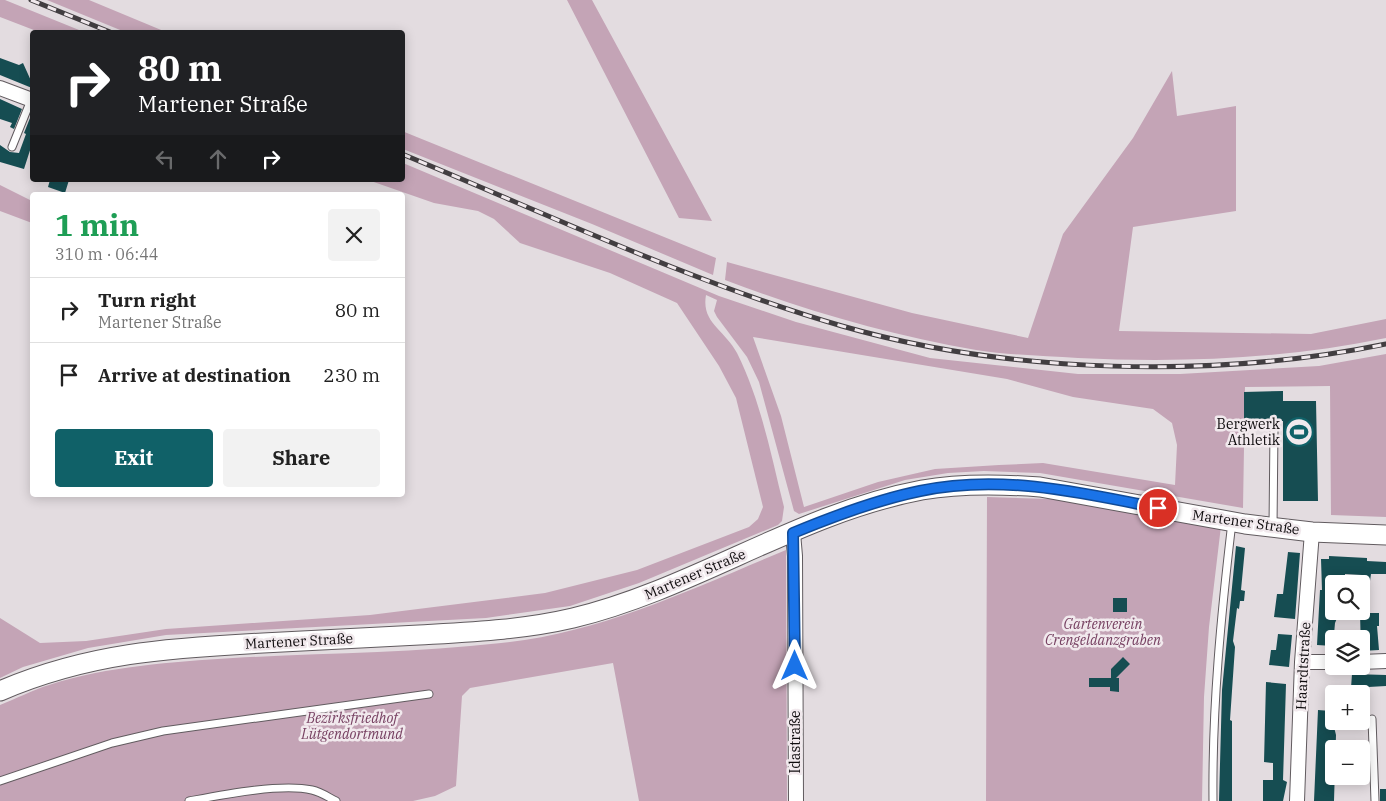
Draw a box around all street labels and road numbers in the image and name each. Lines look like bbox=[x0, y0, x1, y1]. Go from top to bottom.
street label: Martener Straße bbox=[1191, 506, 1301, 538]
street label: Martener Straße bbox=[642, 545, 748, 603]
street label: Haardtstraße bbox=[1292, 622, 1314, 710]
street label: Martener Straße bbox=[245, 629, 353, 653]
street label: Idastraße bbox=[786, 711, 804, 774]

